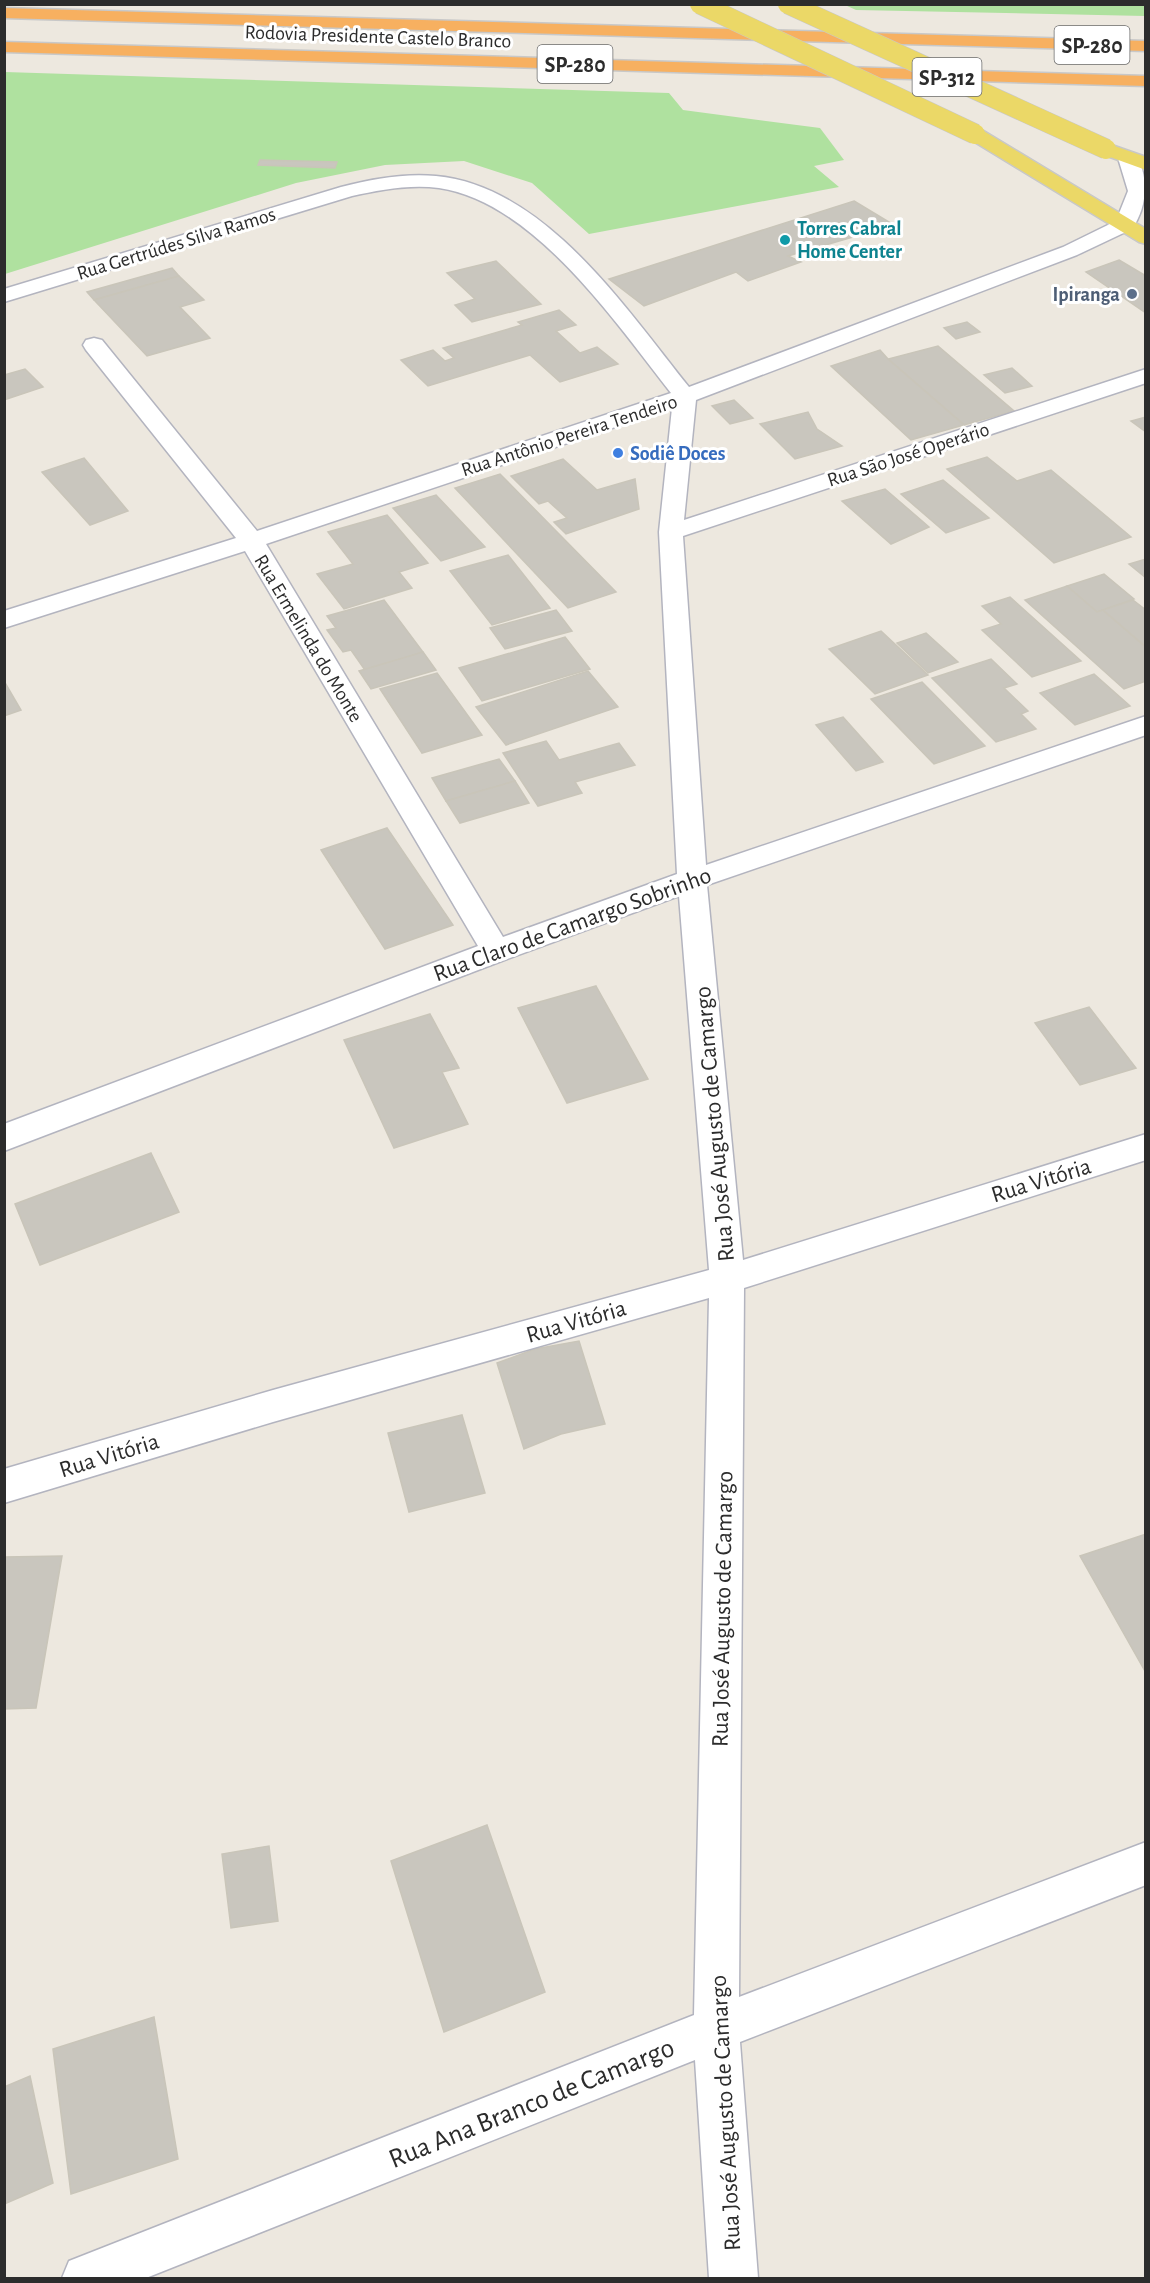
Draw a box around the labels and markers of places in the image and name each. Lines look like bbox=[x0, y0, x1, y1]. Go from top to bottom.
place label: Torres Cabral Home Center bbox=[797, 219, 902, 262]
marker: Torres Cabral Home Center bbox=[778, 233, 792, 247]
place label: Ipiranga bbox=[1052, 285, 1120, 305]
marker: Ipiranga bbox=[1125, 287, 1139, 301]
place label: Sodiê Doces bbox=[630, 444, 726, 464]
marker: Sodiê Doces bbox=[611, 446, 625, 460]

